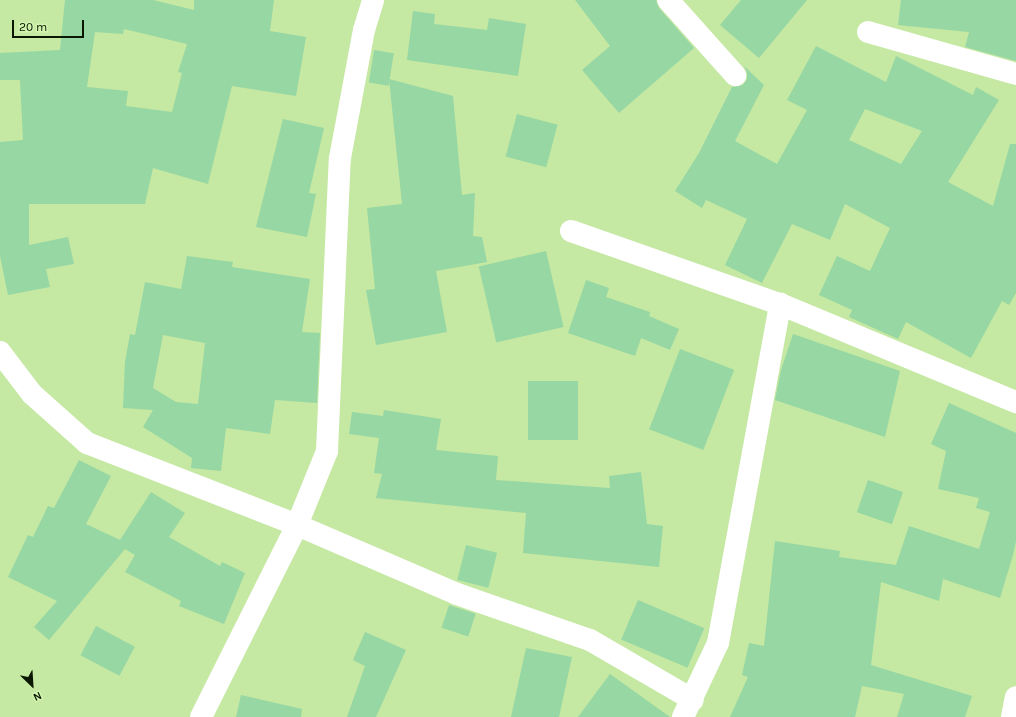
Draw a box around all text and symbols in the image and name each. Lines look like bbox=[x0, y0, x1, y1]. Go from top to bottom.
scale bar bbox=[14, 12, 86, 38]
text: 20 m bbox=[19, 20, 47, 34]
north arrow bbox=[12, 665, 52, 705]
text: N bbox=[31, 689, 44, 704]

